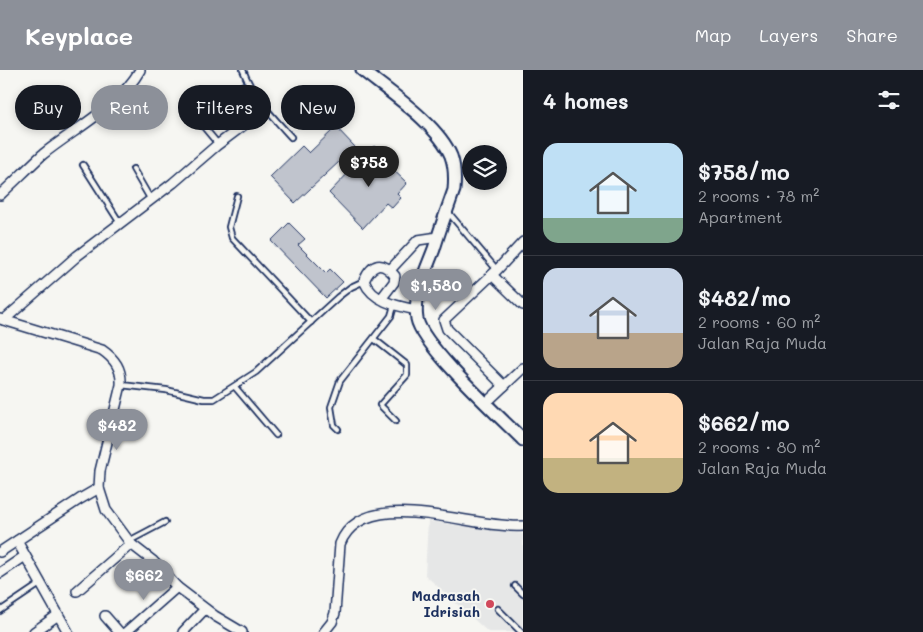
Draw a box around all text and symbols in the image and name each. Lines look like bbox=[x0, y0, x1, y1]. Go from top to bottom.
text: Keyplace bbox=[25, 20, 133, 51]
text: Map bbox=[695, 23, 731, 47]
text: Layers bbox=[759, 23, 818, 47]
text: Share bbox=[846, 23, 898, 47]
chip: Buy bbox=[15, 85, 81, 130]
chip: Rent bbox=[91, 85, 168, 130]
chip: Filters bbox=[178, 85, 271, 130]
chip: New bbox=[281, 85, 355, 130]
icon: filters bbox=[875, 86, 903, 114]
text: 4 homes bbox=[543, 87, 629, 114]
map controls bbox=[462, 145, 507, 190]
button: layers bbox=[462, 145, 507, 190]
pin: $758 bbox=[339, 146, 399, 188]
text: $758 bbox=[350, 151, 388, 172]
text: $758/mo bbox=[698, 158, 790, 185]
icon: home bbox=[583, 163, 643, 223]
text: 2 rooms · 78 m² bbox=[698, 185, 819, 206]
text: Apartment bbox=[698, 206, 783, 227]
pin: $1,580 bbox=[395, 268, 477, 311]
text: $1,580 bbox=[410, 274, 462, 295]
text: $482/mo bbox=[698, 284, 791, 311]
icon: home bbox=[583, 288, 643, 348]
text: 2 rooms · 60 m² bbox=[698, 311, 820, 332]
text: Jalan Raja Muda bbox=[698, 332, 827, 353]
pin: $482 bbox=[87, 408, 147, 451]
text: $662/mo bbox=[698, 409, 790, 436]
icon: home bbox=[583, 413, 643, 473]
text: $482 bbox=[98, 414, 136, 435]
text: 2 rooms · 80 m² bbox=[698, 436, 820, 457]
text: Jalan Raja Muda bbox=[698, 457, 827, 478]
pin: $662 bbox=[114, 558, 174, 601]
text: $662 bbox=[125, 564, 163, 585]
place label: Madrasah Idrisiah bbox=[412, 586, 480, 621]
marker: Madrasah Idrisiah bbox=[484, 598, 496, 610]

